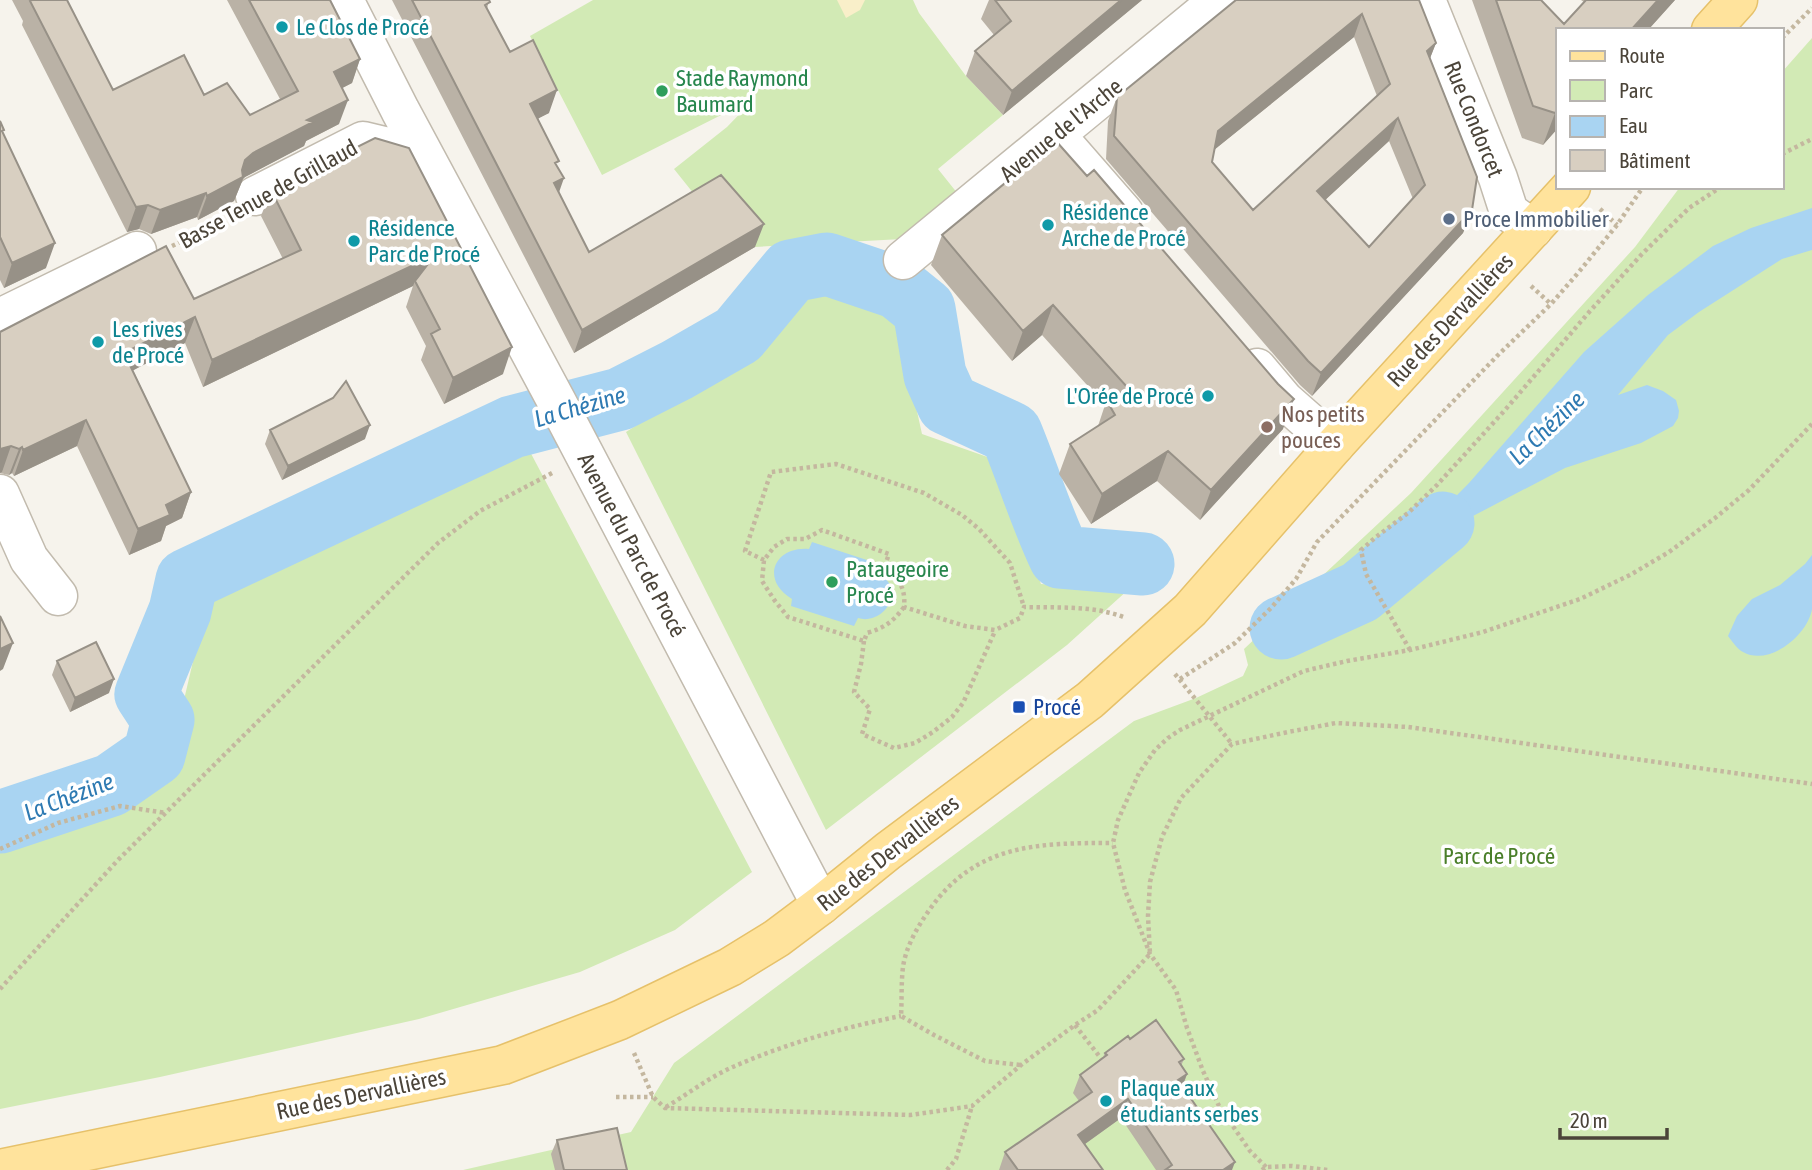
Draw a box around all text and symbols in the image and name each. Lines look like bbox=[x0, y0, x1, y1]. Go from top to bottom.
place label: Le Clos de Procé bbox=[296, 14, 429, 40]
marker: Le Clos de Procé bbox=[274, 19, 290, 35]
legend bbox=[1556, 28, 1784, 189]
text: Route bbox=[1619, 43, 1665, 67]
street label: Rue Condorcet bbox=[1439, 57, 1509, 181]
place label: Stade Raymond Baumard bbox=[676, 65, 809, 117]
street label: Avenue de l'Arche bbox=[995, 73, 1127, 187]
text: Parc bbox=[1619, 78, 1653, 102]
marker: Stade Raymond Baumard bbox=[654, 83, 670, 99]
text: Eau bbox=[1619, 113, 1648, 137]
street label: Basse Tenue de Grillaud bbox=[174, 134, 362, 254]
text: Bâtiment bbox=[1619, 148, 1690, 172]
place label: Résidence Arche de Procé bbox=[1062, 199, 1186, 251]
place label: Proce Immobilier bbox=[1463, 206, 1610, 232]
marker: Proce Immobilier bbox=[1441, 211, 1457, 227]
place label: Résidence Parc de Procé bbox=[368, 215, 480, 267]
marker: Résidence Arche de Procé bbox=[1040, 217, 1056, 233]
marker: Résidence Parc de Procé bbox=[346, 233, 362, 249]
street label: Rue des Dervallières bbox=[1382, 248, 1518, 392]
place label: Les rives de Procé bbox=[112, 316, 184, 368]
marker: Les rives de Procé bbox=[90, 334, 106, 350]
water label: La Chézine bbox=[531, 381, 629, 432]
place label: L'Orée de Procé bbox=[1066, 383, 1194, 409]
water label: La Chézine bbox=[1504, 385, 1590, 470]
marker: L'Orée de Procé bbox=[1200, 388, 1216, 404]
place label: Nos petits pouces bbox=[1281, 401, 1365, 453]
marker: Nos petits pouces bbox=[1259, 419, 1275, 435]
street label: Avenue du Parc de Procé bbox=[573, 449, 691, 641]
place label: Pataugeoire Procé bbox=[846, 556, 949, 608]
marker: Pataugeoire Procé bbox=[824, 574, 840, 590]
place label: Procé bbox=[1033, 694, 1081, 720]
marker: Procé bbox=[1011, 699, 1027, 715]
water label: La Chézine bbox=[20, 767, 118, 826]
street label: Rue des Dervallières bbox=[812, 790, 964, 916]
park label: Parc de Procé bbox=[1443, 843, 1555, 869]
street label: Rue des Dervallières bbox=[274, 1063, 448, 1125]
place label: Plaque aux étudiants serbes bbox=[1120, 1075, 1259, 1127]
marker: Plaque aux étudiants serbes bbox=[1098, 1093, 1114, 1109]
scale bar bbox=[1560, 1096, 1667, 1140]
text: 20 m bbox=[1570, 1108, 1608, 1132]

